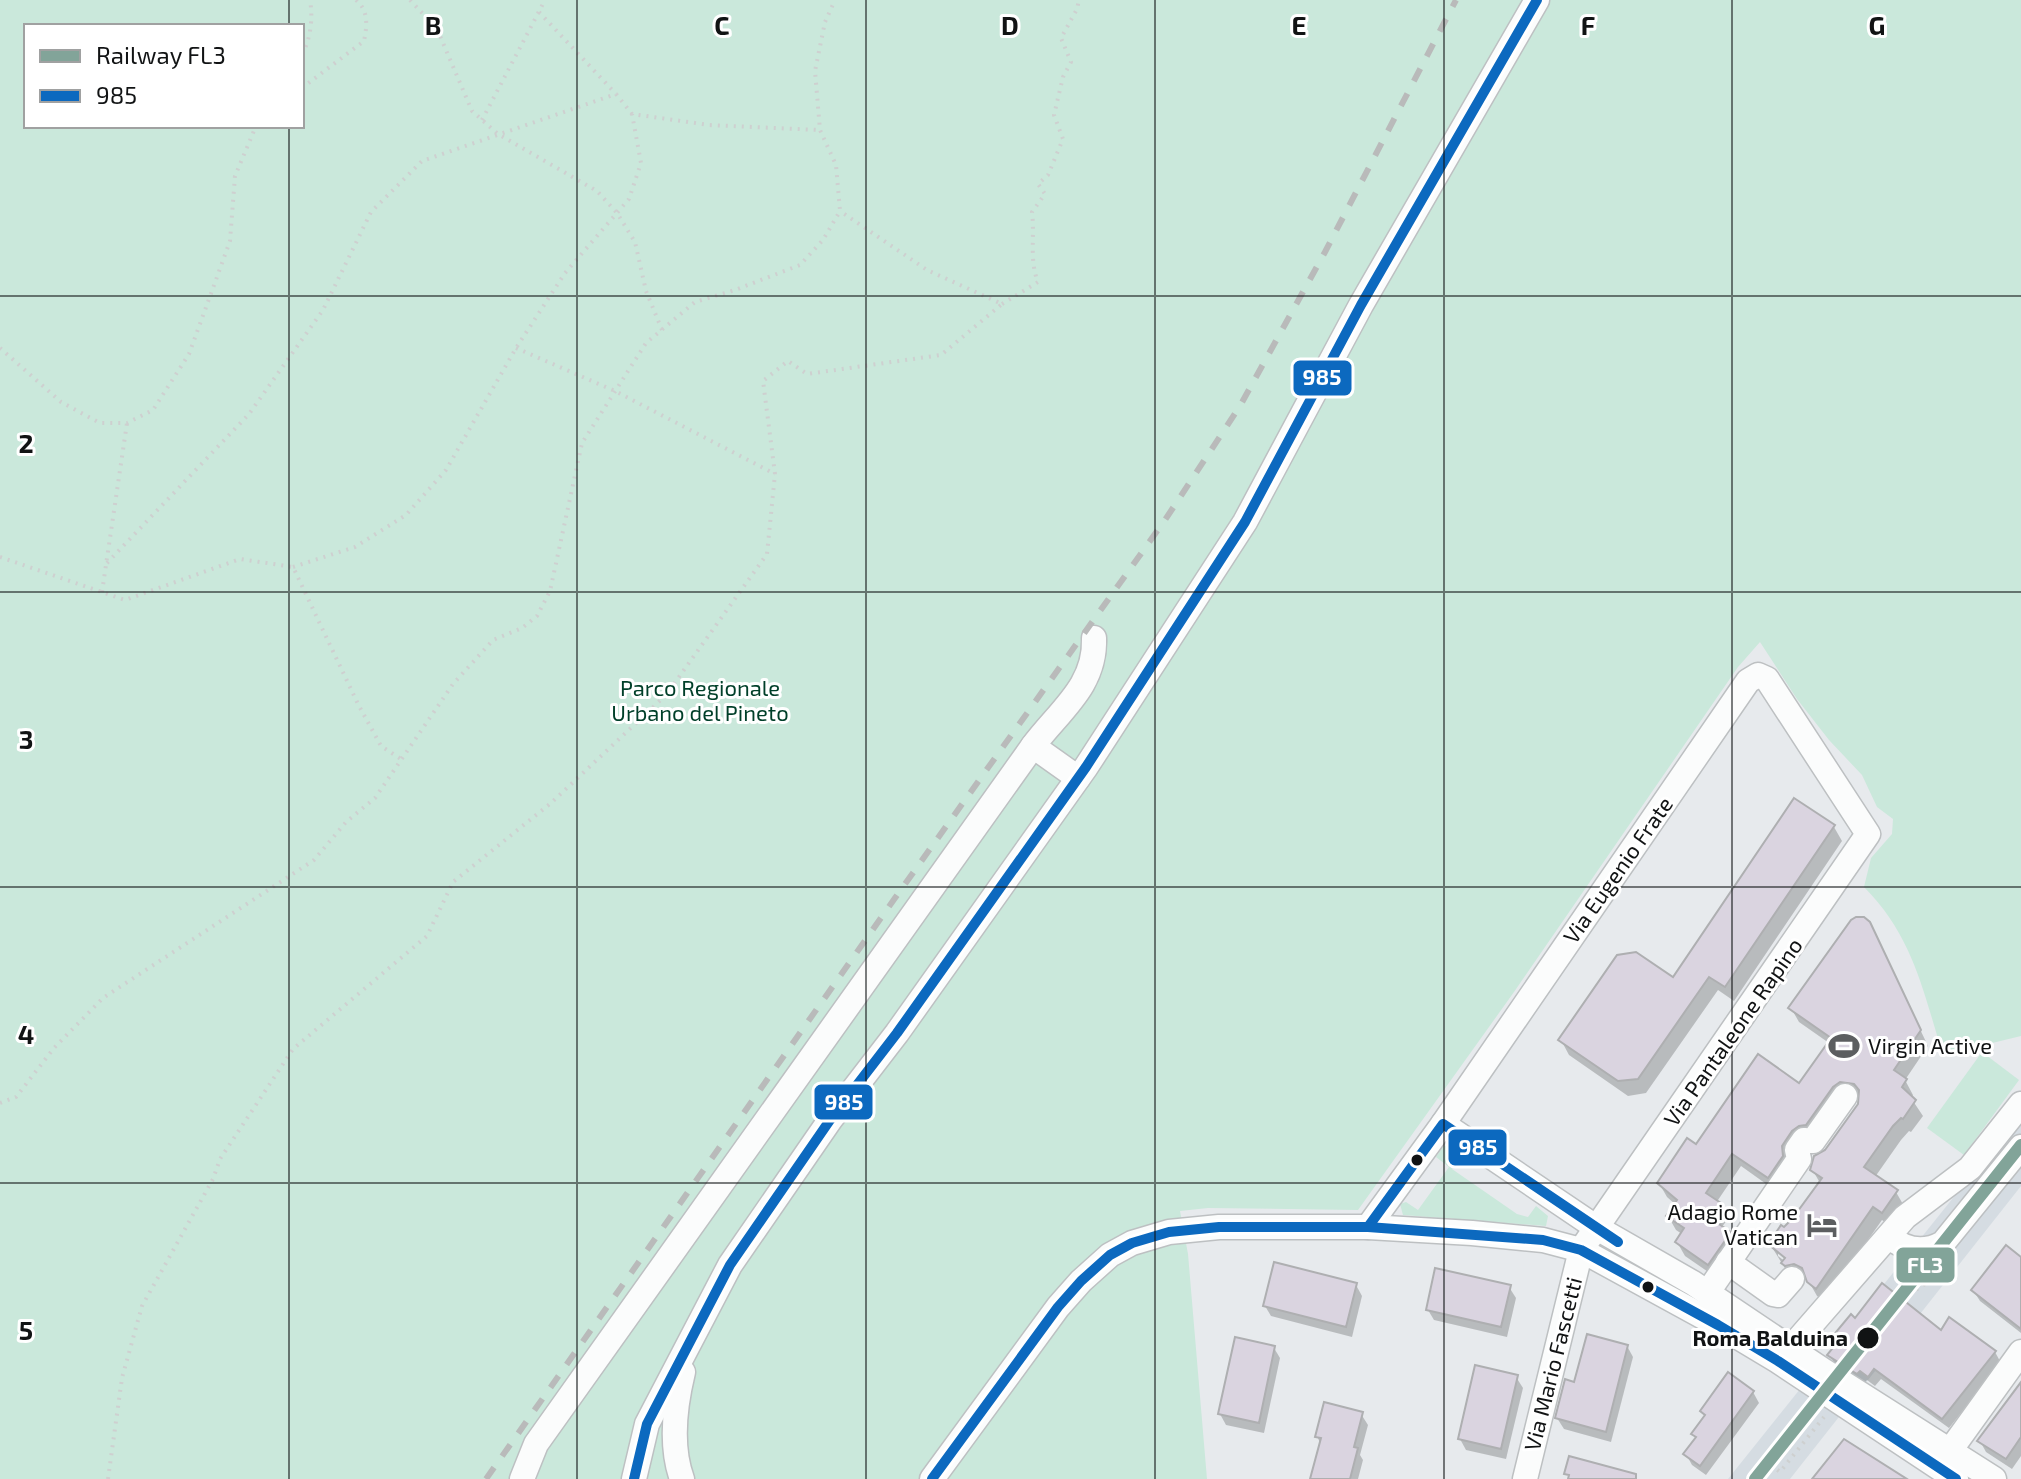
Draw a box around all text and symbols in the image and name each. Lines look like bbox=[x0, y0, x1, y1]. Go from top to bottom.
text: B bbox=[425, 9, 441, 40]
text: C bbox=[714, 9, 730, 40]
text: D bbox=[1001, 9, 1019, 40]
text: E bbox=[1291, 9, 1307, 40]
text: F bbox=[1581, 9, 1595, 40]
text: G bbox=[1869, 9, 1885, 40]
legend bbox=[24, 24, 304, 128]
text: Railway FL3 bbox=[96, 40, 226, 69]
text: 985 bbox=[96, 80, 137, 109]
line badge: 985 bbox=[1292, 359, 1353, 397]
text: 985 bbox=[1303, 363, 1341, 389]
text: 2 bbox=[18, 427, 34, 458]
park label: Parco Regionale Urbano del Pineto bbox=[611, 674, 789, 725]
text: 3 bbox=[19, 723, 33, 754]
street label: Via Eugenio Frate bbox=[1557, 791, 1677, 948]
street label: Via Pantaleone Rapino bbox=[1657, 932, 1807, 1130]
text: 4 bbox=[18, 1018, 34, 1049]
sports icon: Virgin Active bbox=[1827, 1029, 1861, 1063]
place label: Virgin Active bbox=[1868, 1032, 1992, 1058]
line badge: 985 bbox=[813, 1083, 874, 1121]
text: 985 bbox=[825, 1088, 863, 1114]
line badge: 985 bbox=[1447, 1128, 1508, 1167]
text: 985 bbox=[1459, 1133, 1497, 1159]
unlabelled marker bbox=[1409, 1152, 1425, 1168]
place label: Adagio Rome Vatican bbox=[1667, 1198, 1798, 1249]
hotel icon: Adagio Rome Vatican bbox=[1805, 1208, 1839, 1242]
line badge: FL3 bbox=[1895, 1246, 1956, 1284]
text: FL3 bbox=[1907, 1251, 1943, 1277]
street label: Via Mario Fascetti bbox=[1518, 1274, 1586, 1453]
unlabelled marker bbox=[1640, 1279, 1656, 1295]
text: 5 bbox=[19, 1314, 33, 1345]
place label: Roma Balduina bbox=[1692, 1324, 1848, 1350]
marker: Roma Balduina bbox=[1855, 1325, 1881, 1351]

